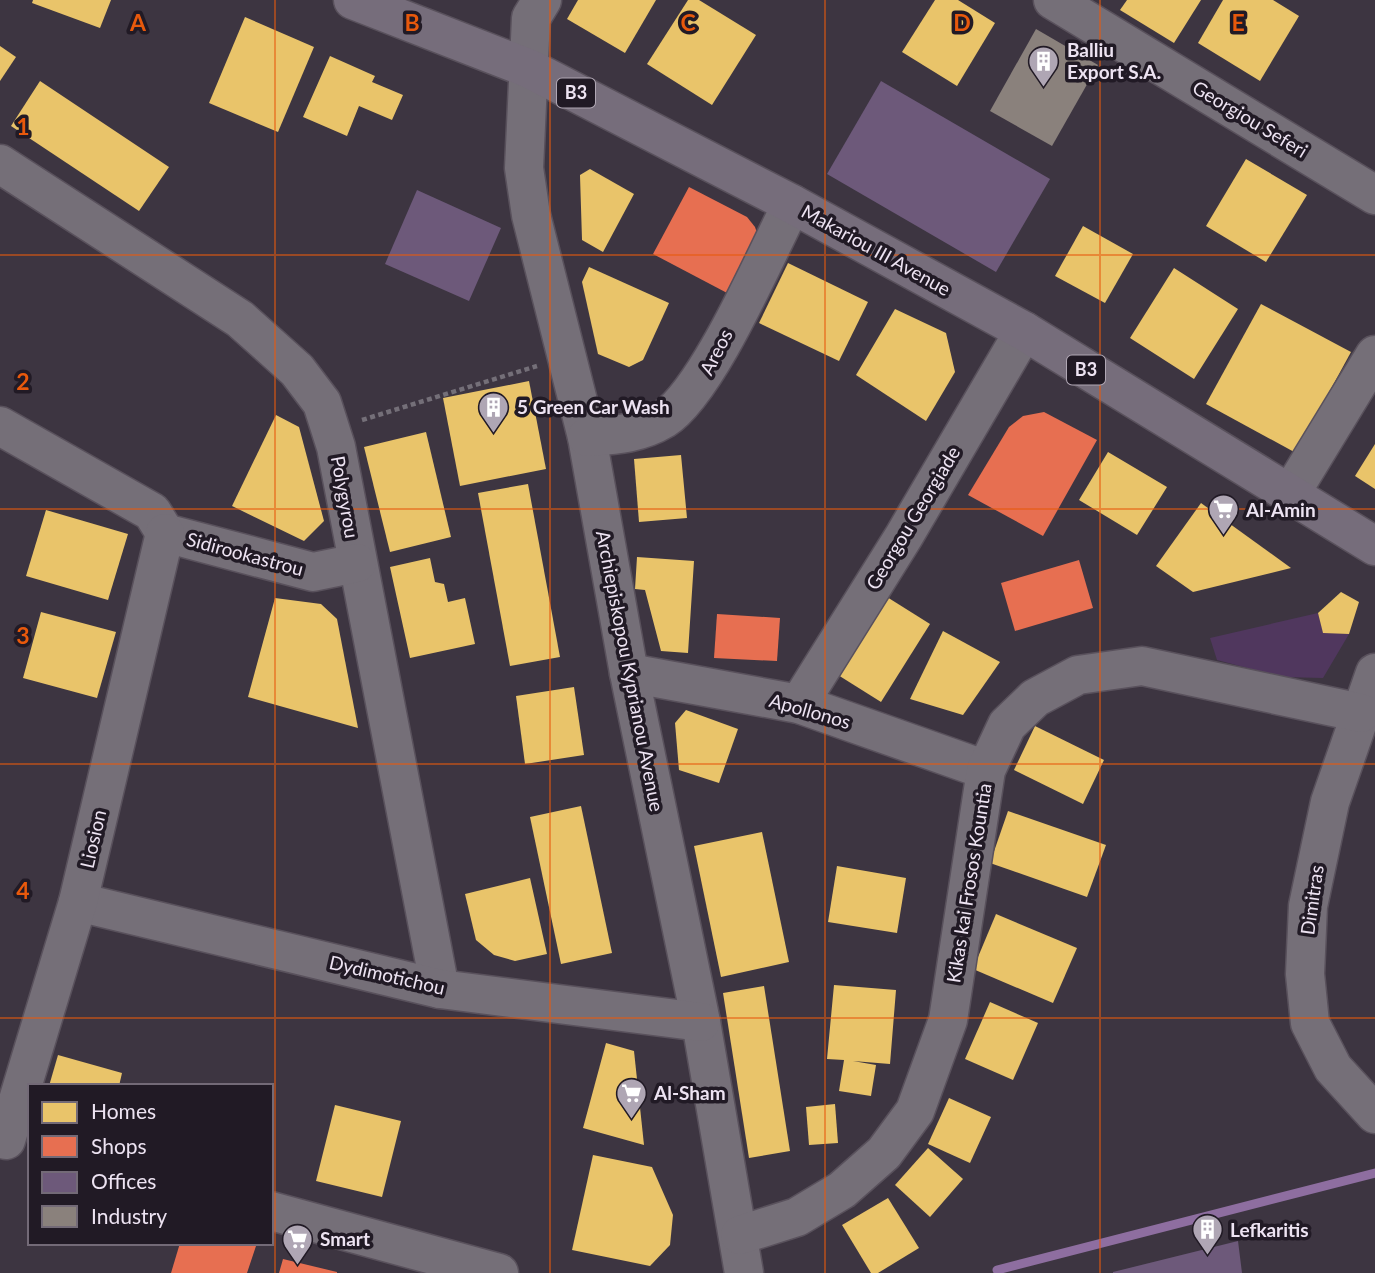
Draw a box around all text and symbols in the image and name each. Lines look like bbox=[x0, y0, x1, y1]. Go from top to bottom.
text: A bbox=[129, 8, 147, 36]
text: B bbox=[404, 8, 420, 36]
text: C bbox=[680, 8, 696, 36]
text: D bbox=[953, 8, 971, 36]
text: E bbox=[1231, 8, 1245, 36]
place label: Balliu Export S.A. bbox=[1067, 38, 1161, 83]
building icon: Balliu Export S.A. bbox=[1027, 44, 1061, 88]
street label: Georgiou Seferi bbox=[1189, 75, 1312, 162]
road number: B3 bbox=[557, 78, 595, 108]
text: 1 bbox=[16, 112, 30, 140]
street label: Makariou III Avenue bbox=[798, 199, 955, 300]
street label: Areos bbox=[694, 325, 737, 379]
road number: B3 bbox=[1067, 356, 1105, 384]
text: 2 bbox=[16, 367, 30, 395]
building icon: 5 Green Car Wash bbox=[477, 390, 511, 434]
place label: 5 Green Car Wash bbox=[517, 395, 670, 418]
street label: Georgou Georgiade bbox=[861, 442, 964, 594]
street label: Polygyrou bbox=[327, 454, 364, 540]
supermarket icon: Al-Amin bbox=[1206, 493, 1240, 537]
place label: Al-Amin bbox=[1245, 498, 1316, 521]
street label: Sidirookastrou bbox=[184, 527, 306, 580]
street label: Archiepiskopou Kyprianou Avenue bbox=[592, 528, 669, 813]
text: 3 bbox=[16, 621, 30, 649]
street label: Apollonos bbox=[767, 688, 853, 733]
street label: Kikas kai Frosos Kountia bbox=[941, 781, 996, 984]
street label: Liosion bbox=[75, 807, 110, 870]
street label: Dimitras bbox=[1295, 864, 1328, 936]
text: 4 bbox=[16, 876, 30, 904]
street label: Dydimotichou bbox=[327, 950, 447, 999]
supermarket icon: Al-Sham bbox=[614, 1076, 648, 1120]
place label: Al-Sham bbox=[653, 1081, 726, 1104]
legend bbox=[28, 1084, 273, 1245]
text: Homes bbox=[91, 1098, 156, 1123]
text: Shops bbox=[91, 1133, 147, 1158]
text: Offices bbox=[91, 1168, 156, 1193]
text: Industry bbox=[91, 1203, 167, 1228]
building icon: Lefkaritis bbox=[1190, 1213, 1224, 1257]
place label: Lefkaritis bbox=[1230, 1218, 1309, 1241]
supermarket icon: Smart bbox=[280, 1222, 314, 1266]
place label: Smart bbox=[320, 1227, 370, 1250]

